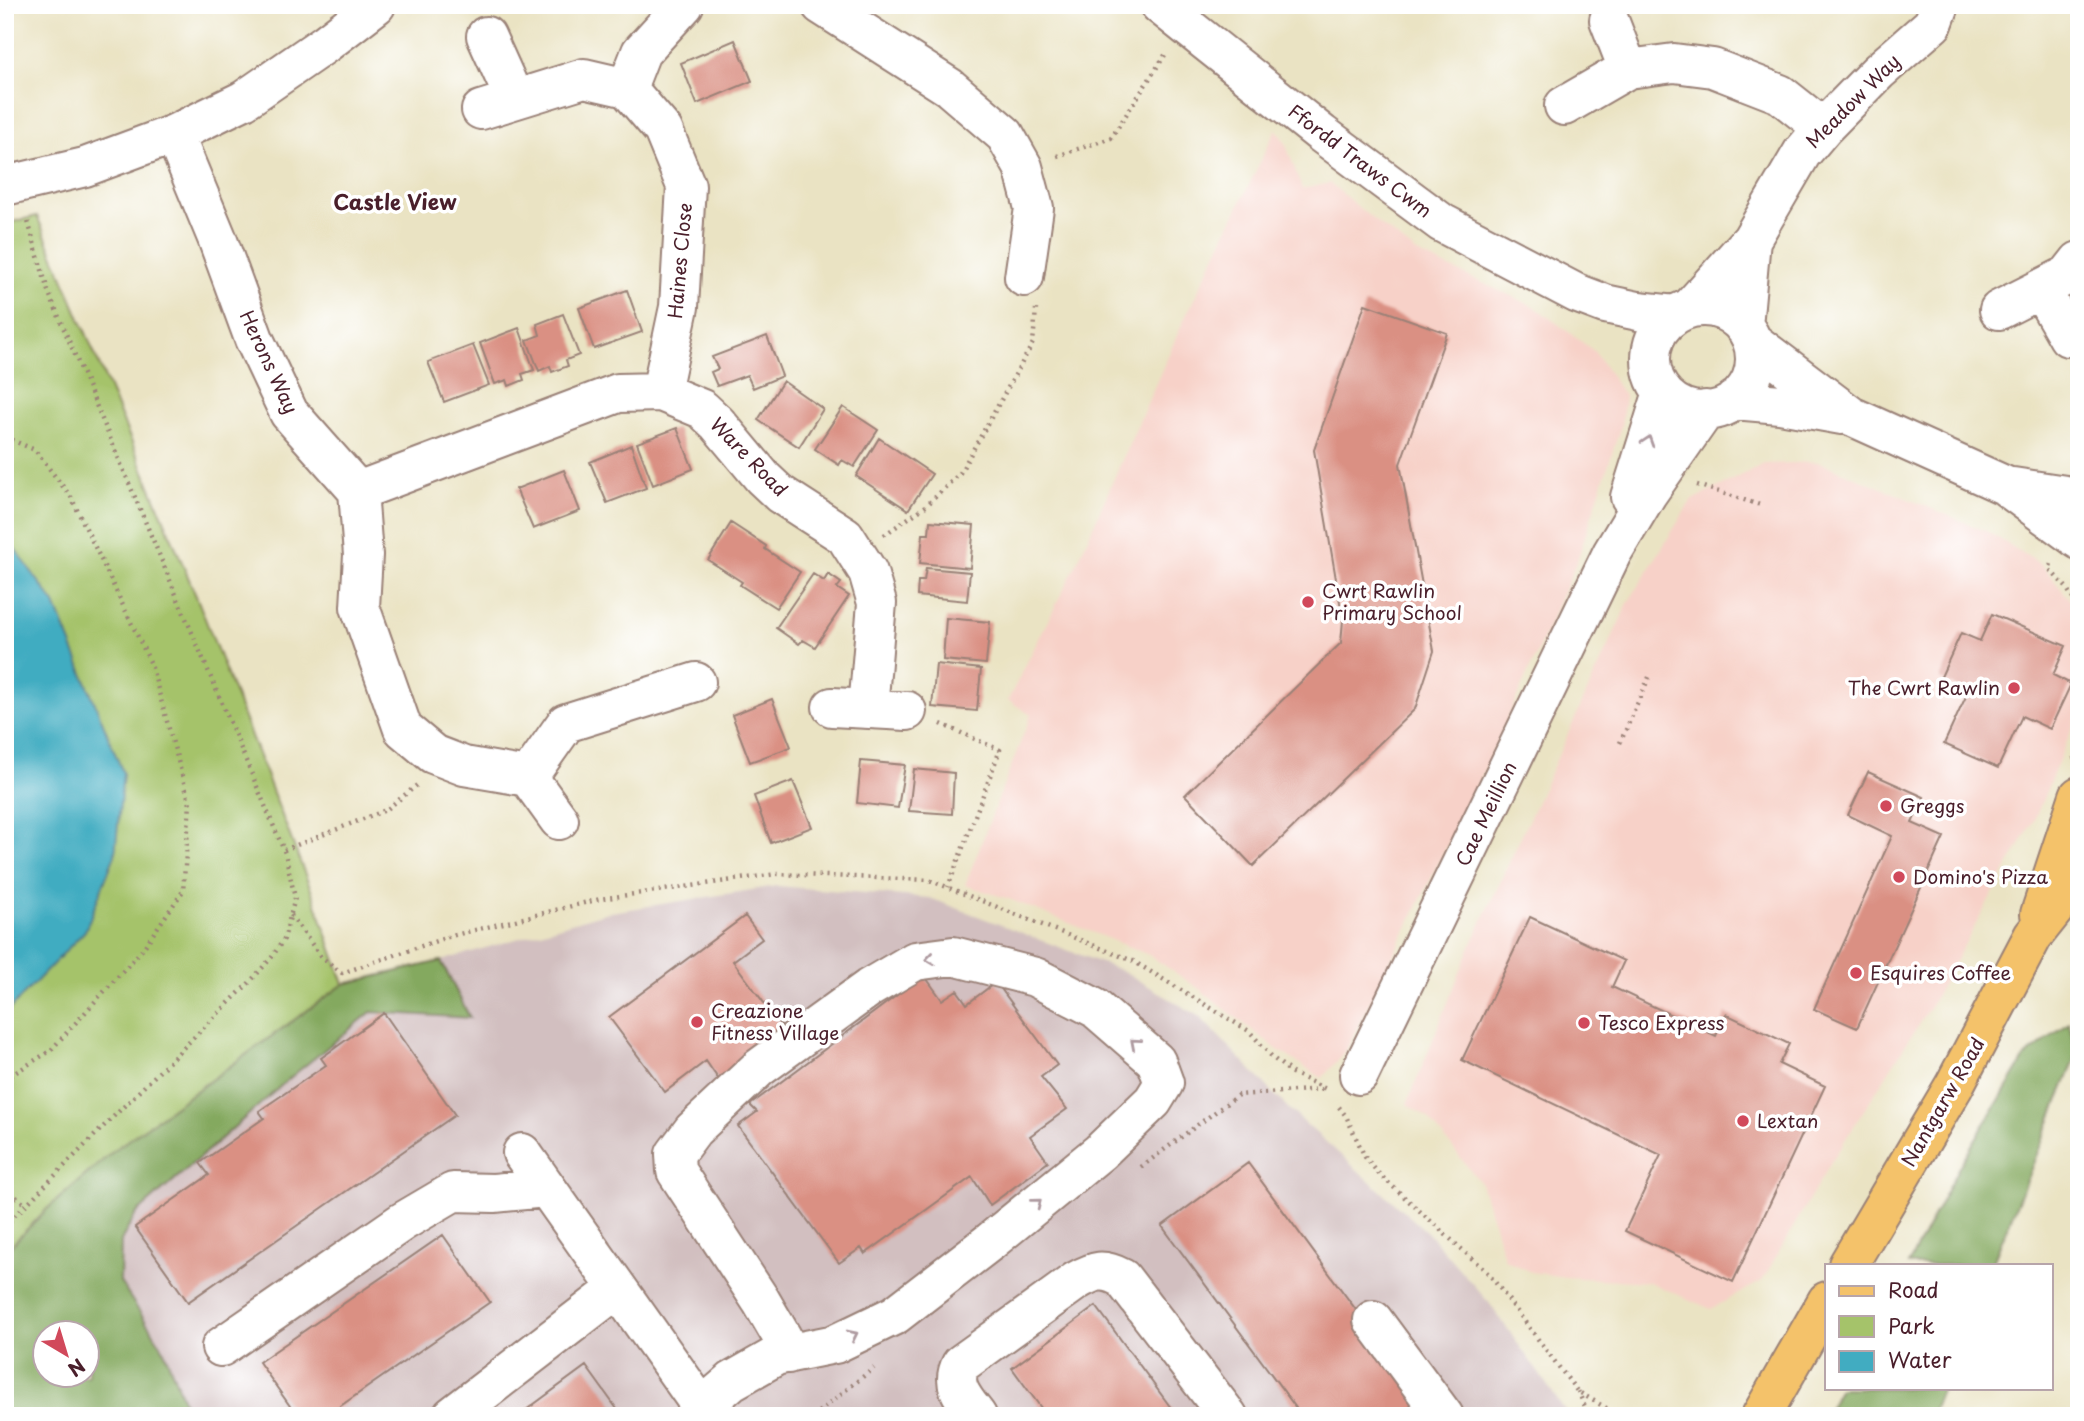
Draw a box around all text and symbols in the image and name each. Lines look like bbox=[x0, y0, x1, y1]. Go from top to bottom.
street label: Meadow Way bbox=[1799, 47, 1906, 154]
street label: Ffordd Traws Cwm bbox=[1283, 97, 1438, 224]
district label: Castle View bbox=[333, 185, 457, 217]
street label: Haines Close bbox=[660, 202, 698, 320]
street label: Herons Way bbox=[234, 305, 306, 418]
street label: Ware Road bbox=[705, 410, 795, 502]
one-way arrow bbox=[1640, 435, 1654, 448]
place label: Cwrt Rawlin Primary School bbox=[1322, 576, 1462, 626]
marker: Cwrt Rawlin Primary School bbox=[1300, 594, 1316, 610]
place label: The Cwrt Rawlin bbox=[1848, 673, 2000, 701]
marker: The Cwrt Rawlin bbox=[2006, 680, 2022, 696]
street label: Cae Meillion bbox=[1448, 756, 1523, 871]
place label: Greggs bbox=[1900, 791, 1964, 819]
marker: Greggs bbox=[1878, 798, 1894, 814]
place label: Domino's Pizza bbox=[1913, 862, 2048, 890]
marker: Domino's Pizza bbox=[1891, 869, 1907, 885]
one-way arrow bbox=[924, 952, 936, 967]
place label: Esquires Coffee bbox=[1870, 958, 2011, 986]
marker: Esquires Coffee bbox=[1848, 965, 1864, 981]
place label: Creazione Fitness Village bbox=[711, 996, 839, 1046]
place label: Tesco Express bbox=[1598, 1008, 1725, 1036]
marker: Creazione Fitness Village bbox=[689, 1014, 705, 1030]
marker: Tesco Express bbox=[1576, 1015, 1592, 1031]
street label: Nantgarw Road bbox=[1894, 1032, 1991, 1171]
one-way arrow bbox=[1130, 1039, 1143, 1051]
place label: Lextan bbox=[1757, 1106, 1818, 1134]
marker: Lextan bbox=[1735, 1113, 1751, 1129]
one-way arrow bbox=[1029, 1199, 1042, 1211]
legend bbox=[1825, 1264, 2052, 1390]
text: Road bbox=[1888, 1273, 1939, 1305]
text: Park bbox=[1888, 1309, 1935, 1341]
north arrow bbox=[32, 1320, 102, 1390]
one-way arrow bbox=[846, 1330, 858, 1344]
text: Water bbox=[1888, 1343, 1952, 1375]
text: N bbox=[63, 1353, 92, 1384]

